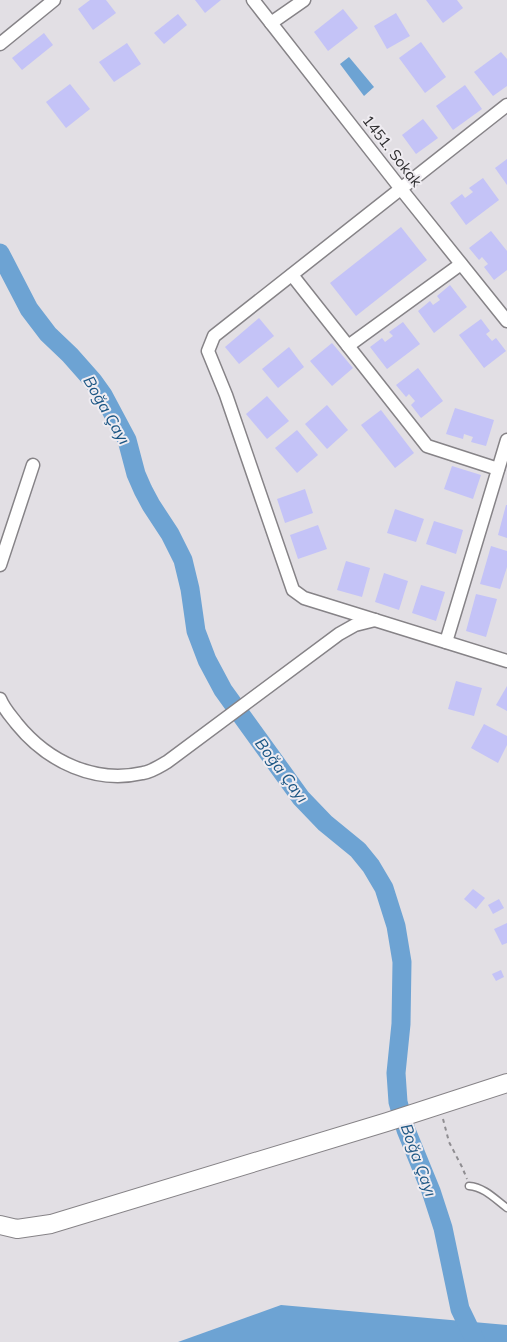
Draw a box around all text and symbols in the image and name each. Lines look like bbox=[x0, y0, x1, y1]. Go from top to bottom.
street label: 1451. Sokak bbox=[359, 111, 426, 190]
water label: Boğa Çayı bbox=[79, 372, 135, 448]
water label: Boğa Çayı bbox=[251, 734, 313, 806]
water label: Boğa Çayı bbox=[397, 1121, 441, 1199]

